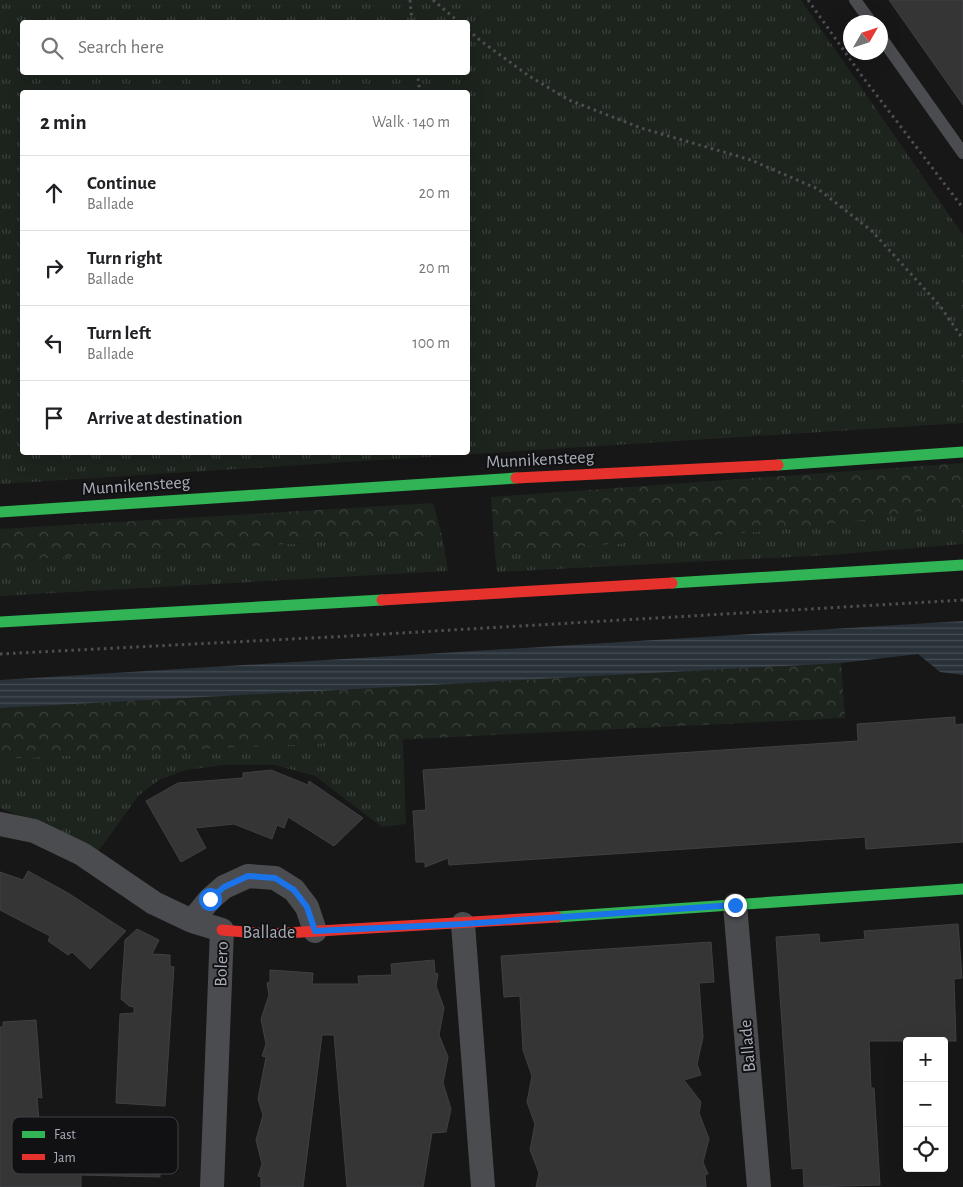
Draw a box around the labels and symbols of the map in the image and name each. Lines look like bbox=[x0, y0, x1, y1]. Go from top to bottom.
north arrow bbox=[843, 15, 888, 60]
street label: Munnikensteeg bbox=[485, 448, 595, 472]
street label: Munnikensteeg bbox=[81, 473, 191, 499]
route start bbox=[199, 888, 222, 911]
route end bbox=[724, 894, 747, 917]
street label: Ballade bbox=[243, 924, 295, 942]
street label: Bolero bbox=[212, 941, 232, 987]
street label: Ballade bbox=[737, 1019, 759, 1073]
legend bbox=[12, 1117, 178, 1174]
text: Fast bbox=[54, 1128, 76, 1142]
text: Jam bbox=[54, 1151, 76, 1165]

